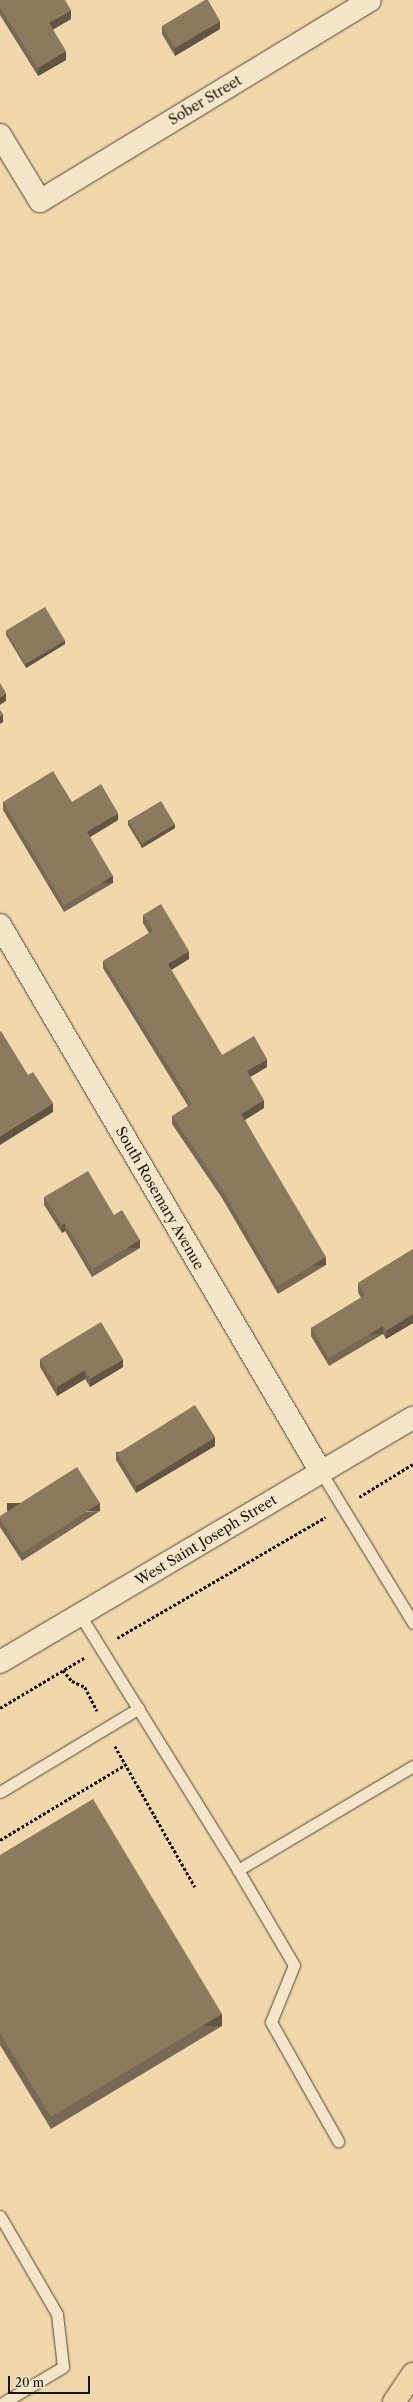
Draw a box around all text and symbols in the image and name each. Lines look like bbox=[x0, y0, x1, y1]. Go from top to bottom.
street label: Sober Street bbox=[165, 72, 245, 128]
street label: South Rosemary Avenue bbox=[112, 1123, 208, 1273]
street label: West Saint Joseph Street bbox=[132, 1491, 280, 1589]
scale bar bbox=[10, 2368, 92, 2394]
text: 20 m bbox=[15, 2375, 44, 2390]

